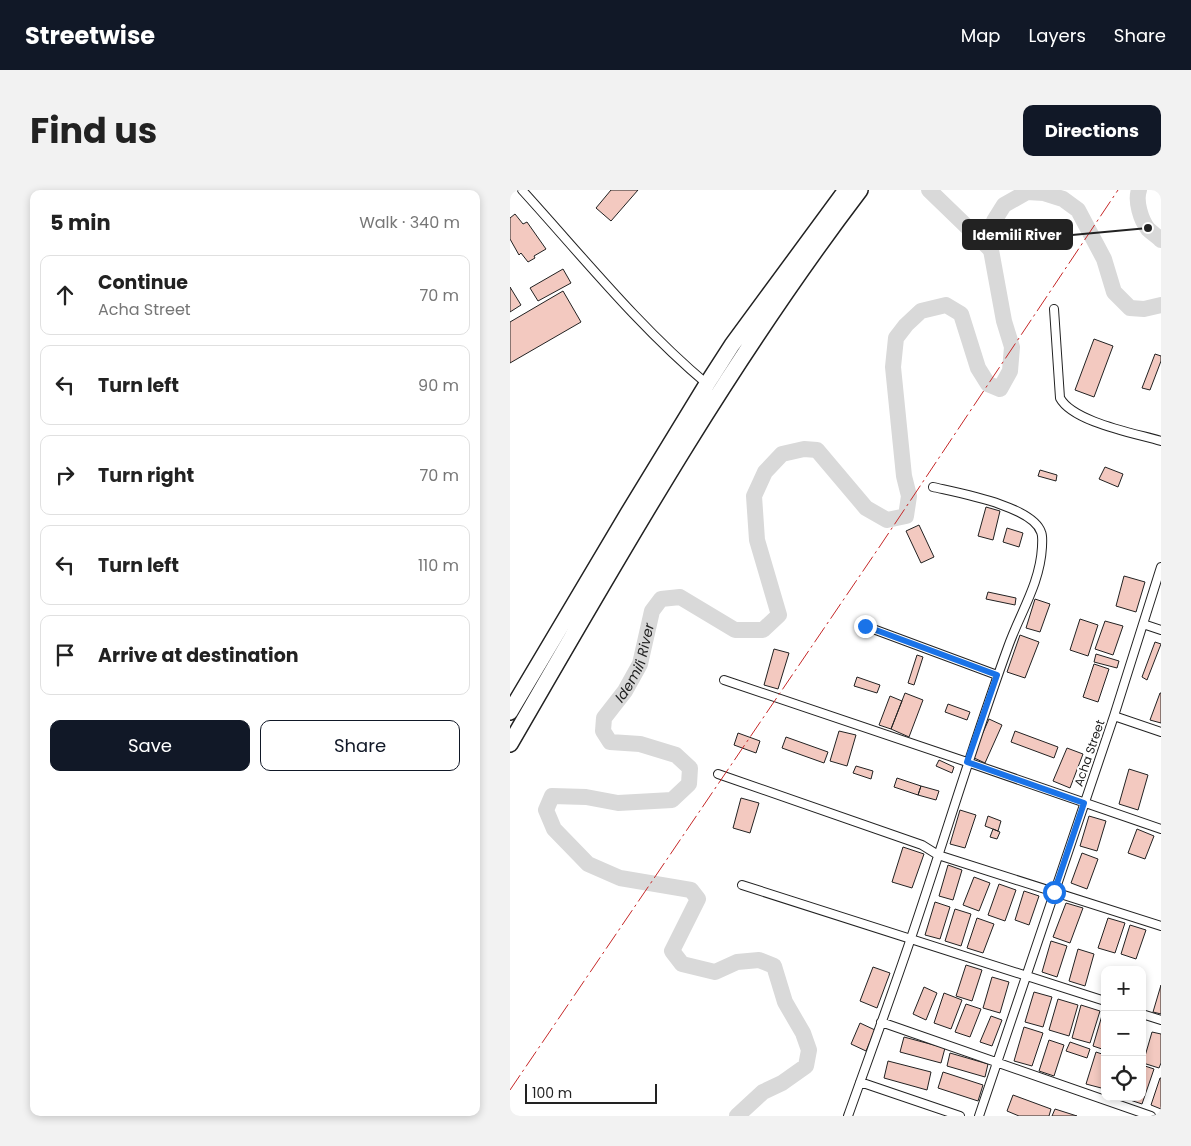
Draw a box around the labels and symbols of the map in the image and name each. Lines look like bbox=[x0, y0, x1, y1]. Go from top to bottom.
callout: Idemili River bbox=[963, 220, 1072, 249]
text: Idemili River bbox=[972, 225, 1062, 245]
route end bbox=[854, 615, 877, 638]
water label: Idemili River bbox=[610, 620, 659, 706]
street label: Acha Street bbox=[1070, 717, 1108, 789]
route start bbox=[1043, 881, 1066, 904]
scale bar bbox=[525, 1081, 658, 1104]

